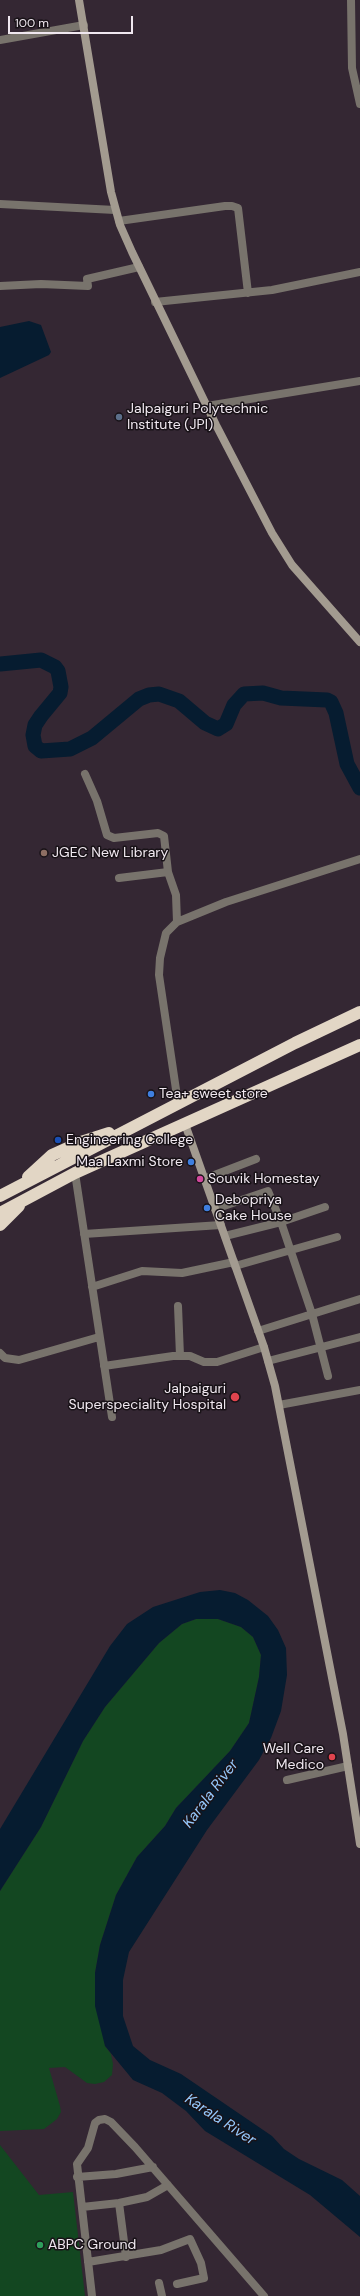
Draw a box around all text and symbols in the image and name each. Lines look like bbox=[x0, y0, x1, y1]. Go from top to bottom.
scale bar bbox=[10, 8, 135, 34]
text: 100 m bbox=[15, 15, 49, 31]
place label: Jalpaiguri Polytechnic Institute (JPI) bbox=[127, 401, 268, 434]
marker: Jalpaiguri Polytechnic Institute (JPI) bbox=[114, 412, 124, 422]
place label: JGEC New Library bbox=[52, 845, 168, 861]
marker: JGEC New Library bbox=[39, 848, 49, 858]
place label: Tea+ sweet store bbox=[159, 1086, 268, 1102]
marker: Tea+ sweet store bbox=[146, 1089, 156, 1099]
place label: Engineering College bbox=[66, 1132, 193, 1148]
marker: Engineering College bbox=[53, 1135, 63, 1145]
place label: Maa Laxmi Store bbox=[76, 1154, 183, 1170]
marker: Maa Laxmi Store bbox=[186, 1157, 196, 1167]
place label: Souvik Homestay bbox=[208, 1171, 320, 1187]
marker: Souvik Homestay bbox=[195, 1174, 205, 1184]
place label: Debopriya Cake House bbox=[215, 1192, 292, 1224]
marker: Debopriya Cake House bbox=[202, 1203, 212, 1213]
place label: Jalpaiguri Superspeciality Hospital bbox=[69, 1381, 226, 1414]
marker: Jalpaiguri Superspeciality Hospital bbox=[229, 1391, 241, 1403]
place label: Well Care Medico bbox=[263, 1741, 324, 1774]
marker: Well Care Medico bbox=[327, 1752, 337, 1762]
water label: Karala River bbox=[179, 1756, 243, 1832]
water label: Karala River bbox=[181, 2090, 259, 2150]
place label: ABPC Ground bbox=[48, 2237, 136, 2253]
marker: ABPC Ground bbox=[35, 2240, 45, 2250]

